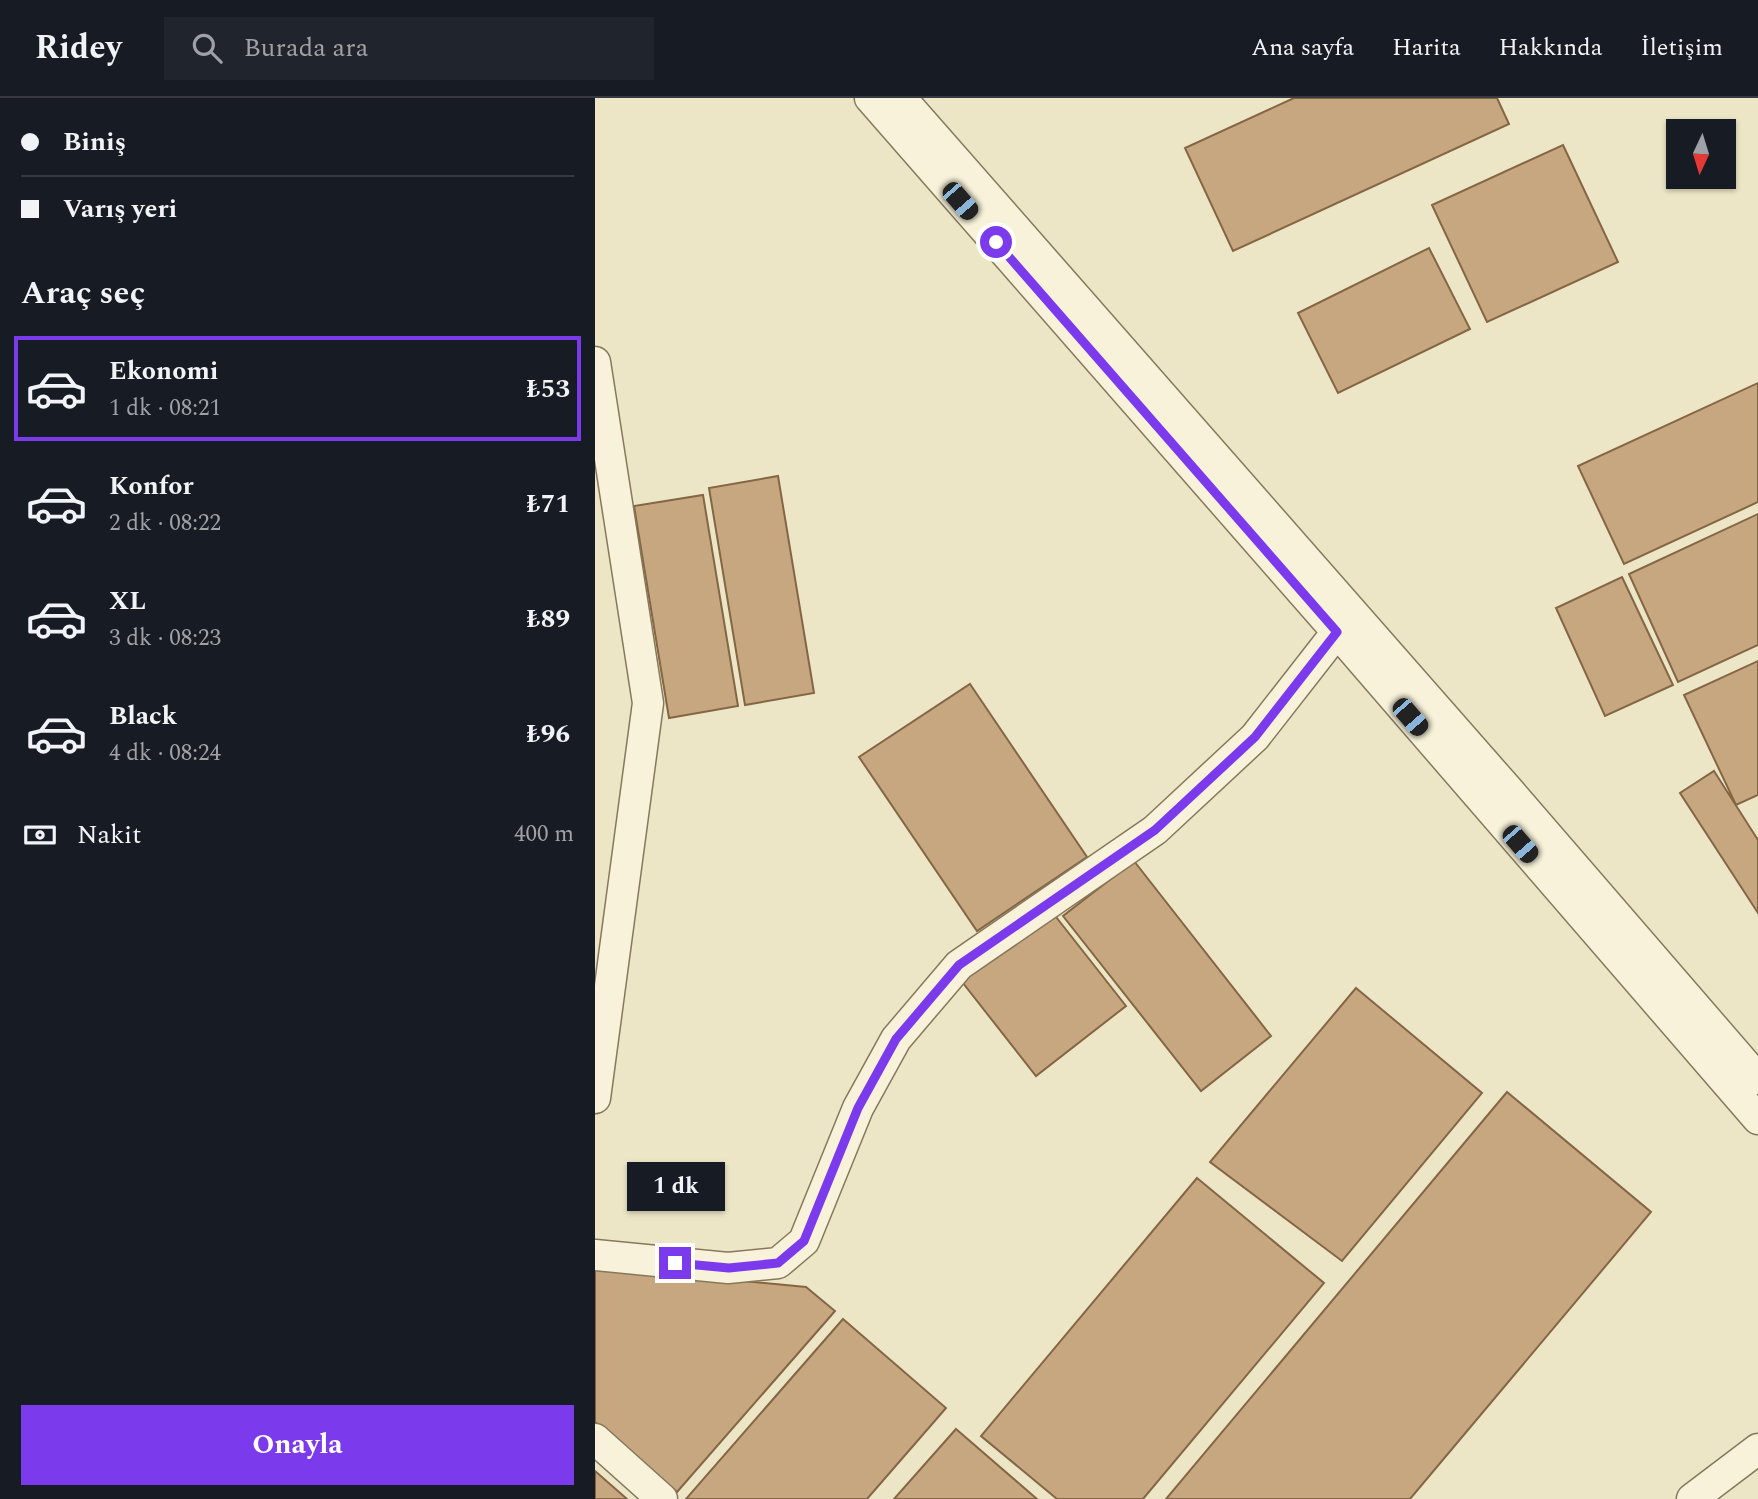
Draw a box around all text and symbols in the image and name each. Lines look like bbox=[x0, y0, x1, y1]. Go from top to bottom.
search box bbox=[164, 17, 654, 80]
text: Ridey bbox=[35, 23, 122, 73]
text: Burada ara bbox=[244, 28, 368, 68]
icon: search bbox=[188, 29, 226, 67]
text: Ana sayfa bbox=[1251, 30, 1354, 66]
text: Harita bbox=[1392, 30, 1461, 66]
text: Hakkında bbox=[1499, 30, 1602, 66]
text: İletişim bbox=[1640, 30, 1723, 66]
north arrow bbox=[1666, 119, 1736, 189]
map controls bbox=[1666, 119, 1736, 189]
text: Biniş bbox=[63, 122, 126, 162]
car bbox=[939, 178, 982, 224]
text: Varış yeri bbox=[63, 189, 177, 229]
route start bbox=[980, 226, 1012, 258]
text: Araç seç bbox=[21, 269, 145, 318]
text: Ekonomi bbox=[109, 351, 218, 391]
icon: car bbox=[25, 357, 88, 420]
text: ₺53 bbox=[526, 369, 570, 409]
text: 1 dk · 08:21 bbox=[109, 391, 221, 426]
text: Konfor bbox=[109, 466, 194, 506]
icon: car bbox=[25, 472, 88, 535]
text: ₺71 bbox=[526, 484, 570, 524]
text: 2 dk · 08:22 bbox=[109, 506, 221, 541]
text: XL bbox=[109, 581, 146, 621]
icon: car bbox=[25, 587, 88, 650]
text: ₺89 bbox=[526, 599, 570, 639]
text: 3 dk · 08:23 bbox=[109, 621, 221, 656]
car bbox=[1389, 694, 1432, 740]
text: Black bbox=[109, 696, 177, 736]
icon: car bbox=[25, 702, 88, 765]
text: ₺96 bbox=[526, 714, 570, 754]
text: 4 dk · 08:24 bbox=[109, 736, 221, 771]
text: Nakit bbox=[77, 815, 141, 855]
icon: cash bbox=[21, 816, 59, 854]
text: 400 m bbox=[514, 817, 574, 852]
car bbox=[1499, 821, 1542, 867]
callout: 1 dk bbox=[626, 1162, 724, 1210]
text: 1 dk bbox=[653, 1169, 699, 1204]
route end bbox=[659, 1247, 691, 1279]
button: Onayla bbox=[21, 1405, 574, 1485]

